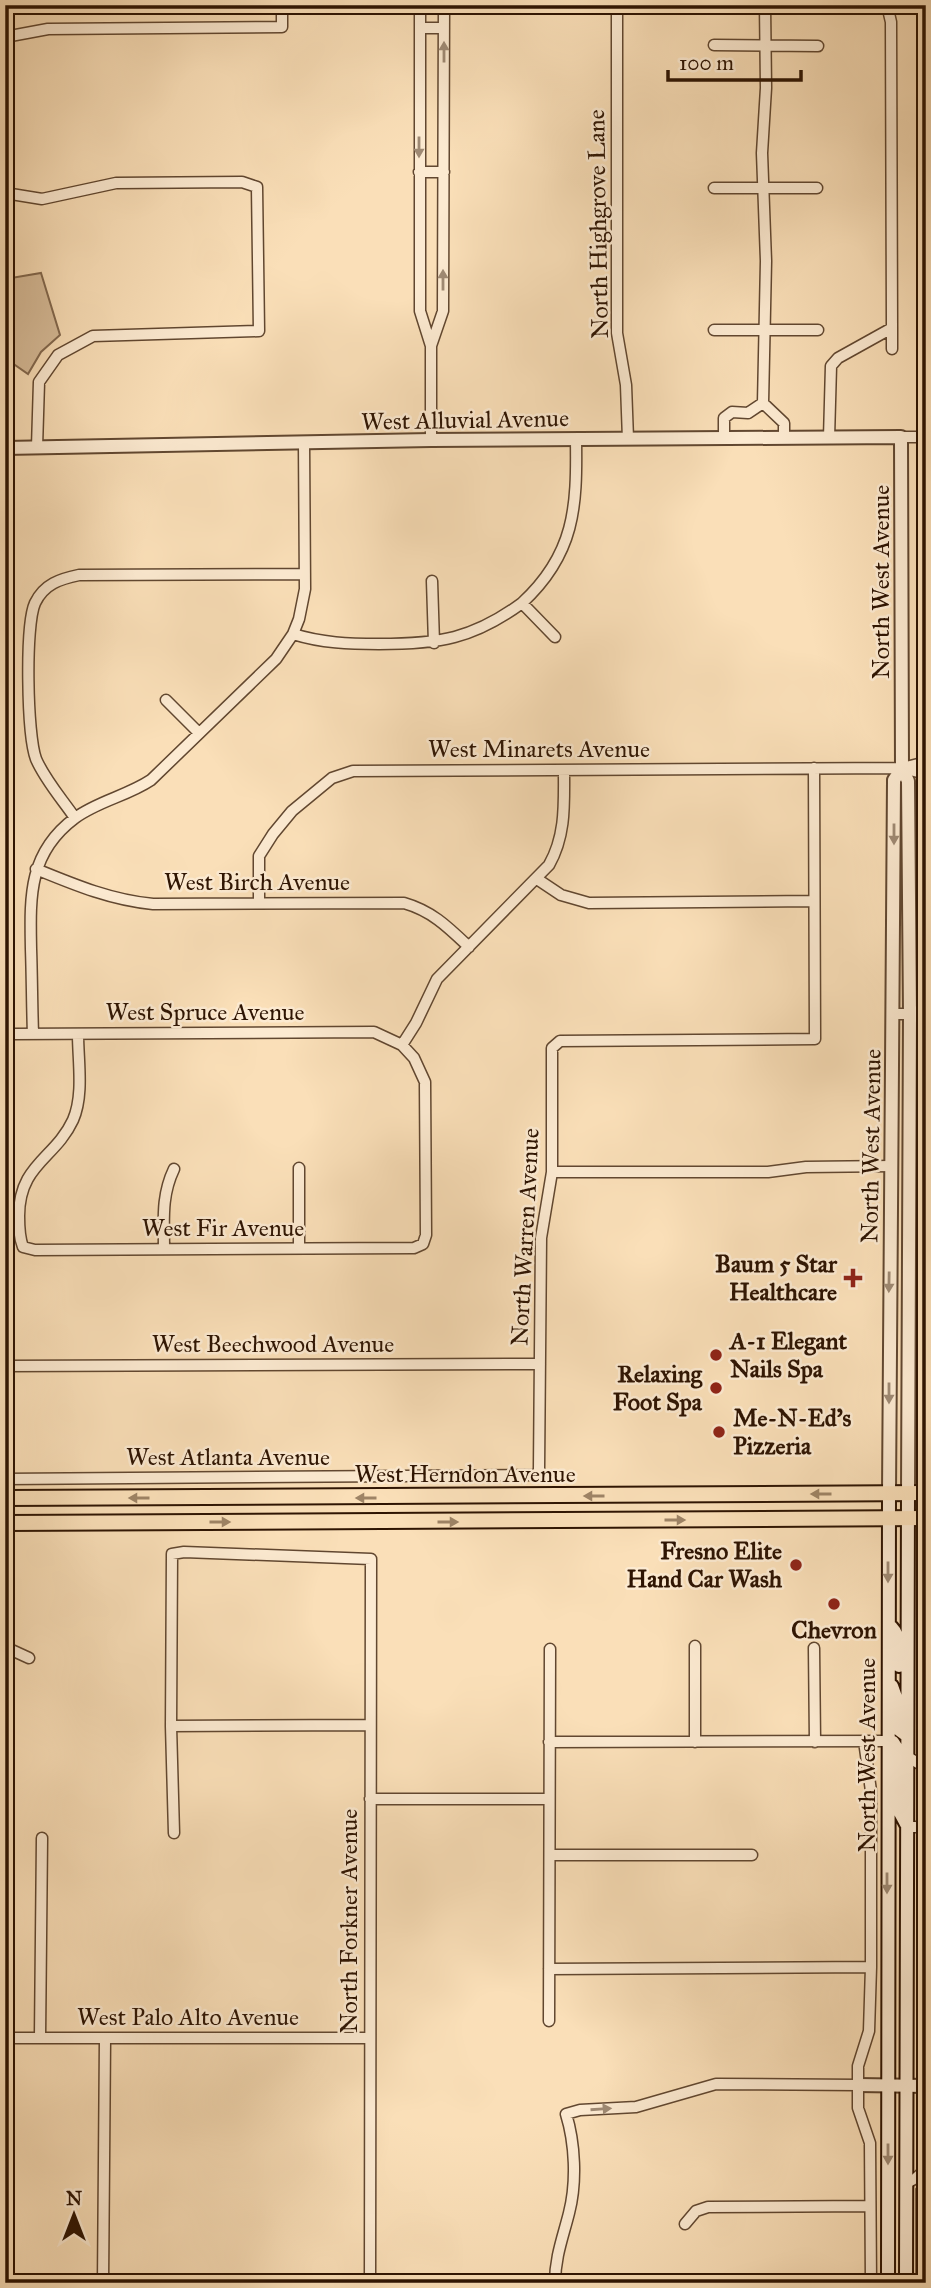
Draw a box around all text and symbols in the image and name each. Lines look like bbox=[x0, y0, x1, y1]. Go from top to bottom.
scale bar bbox=[668, 38, 802, 82]
one-way arrow bbox=[438, 41, 450, 63]
text: 100 m bbox=[679, 50, 734, 76]
street label: North Highgrove Lane bbox=[581, 109, 615, 339]
one-way arrow bbox=[413, 136, 425, 158]
one-way arrow bbox=[437, 269, 449, 291]
street label: West Alluvial Avenue bbox=[361, 403, 569, 437]
street label: North West Avenue bbox=[866, 485, 896, 679]
street label: West Minarets Avenue bbox=[428, 734, 650, 764]
one-way arrow bbox=[888, 823, 900, 845]
street label: West Birch Avenue bbox=[164, 867, 350, 897]
street label: West Spruce Avenue bbox=[105, 997, 305, 1027]
street label: North West Avenue bbox=[854, 1049, 888, 1243]
street label: North Warren Avenue bbox=[504, 1127, 546, 1347]
street label: West Fir Avenue bbox=[142, 1213, 304, 1243]
place label: Baum 5 Star Healthcare bbox=[715, 1249, 838, 1307]
marker: Baum 5 Star Healthcare bbox=[843, 1268, 863, 1288]
one-way arrow bbox=[884, 1271, 895, 1293]
place label: A-1 Elegant Nails Spa bbox=[728, 1326, 847, 1384]
street label: West Beechwood Avenue bbox=[152, 1329, 394, 1359]
marker: A-1 Elegant Nails Spa bbox=[708, 1347, 724, 1363]
place label: Relaxing Foot Spa bbox=[613, 1359, 703, 1417]
marker: Relaxing Foot Spa bbox=[708, 1380, 724, 1396]
one-way arrow bbox=[883, 1382, 895, 1404]
place label: Me-N-Ed's Pizzeria bbox=[733, 1403, 852, 1461]
marker: Me-N-Ed's Pizzeria bbox=[711, 1424, 727, 1440]
street label: West Atlanta Avenue bbox=[126, 1442, 330, 1472]
street label: West Herndon Avenue bbox=[354, 1459, 576, 1489]
one-way arrow bbox=[810, 1488, 832, 1500]
one-way arrow bbox=[582, 1490, 604, 1502]
one-way arrow bbox=[127, 1492, 149, 1504]
one-way arrow bbox=[355, 1492, 377, 1504]
one-way arrow bbox=[665, 1514, 687, 1526]
one-way arrow bbox=[210, 1516, 232, 1528]
one-way arrow bbox=[437, 1516, 459, 1528]
place label: Fresno Elite Hand Car Wash bbox=[626, 1536, 783, 1594]
marker: Fresno Elite Hand Car Wash bbox=[788, 1557, 804, 1573]
one-way arrow bbox=[882, 1561, 894, 1583]
marker: Chevron bbox=[826, 1596, 842, 1612]
place label: Chevron bbox=[791, 1615, 877, 1645]
street label: North West Avenue bbox=[852, 1658, 882, 1852]
street label: North Forkner Avenue bbox=[334, 1809, 364, 2033]
one-way arrow bbox=[881, 1872, 893, 1894]
street label: West Palo Alto Avenue bbox=[77, 2002, 299, 2032]
one-way arrow bbox=[590, 2103, 612, 2114]
one-way arrow bbox=[882, 2143, 894, 2165]
north arrow bbox=[38, 2180, 108, 2250]
text: N bbox=[66, 2187, 82, 2210]

